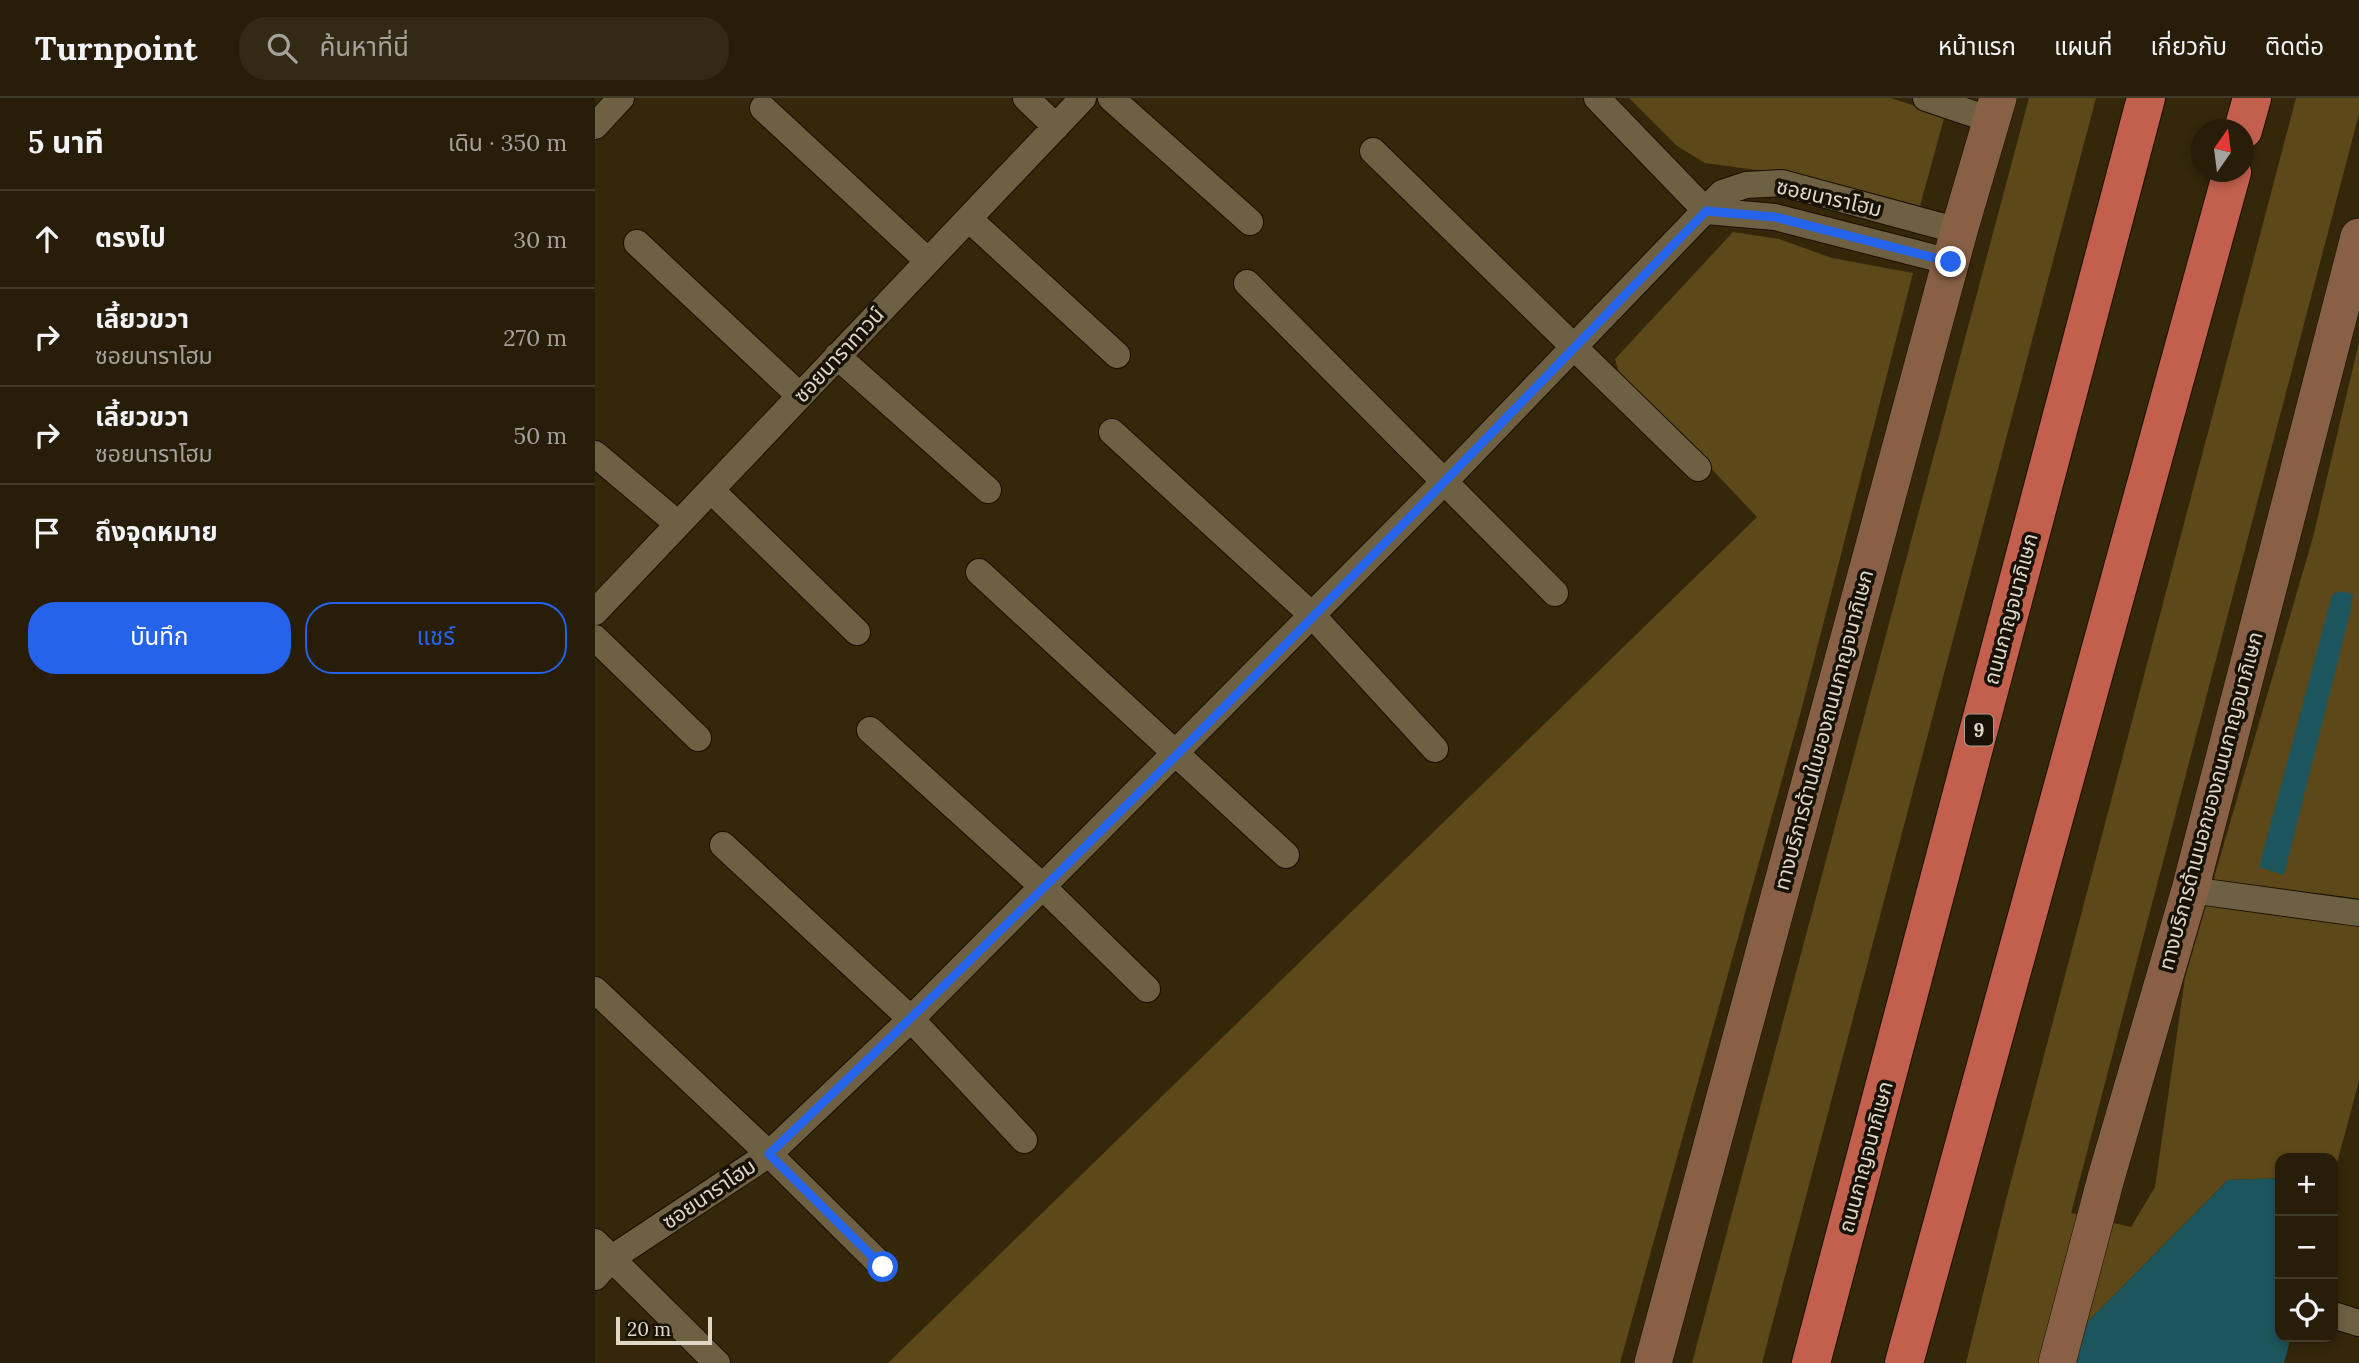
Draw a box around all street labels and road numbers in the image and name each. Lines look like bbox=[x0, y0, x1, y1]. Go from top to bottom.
street label: ซอยนาราโฮม bbox=[1774, 172, 1884, 223]
street label: ซอยนาราทาวน์ bbox=[788, 301, 890, 408]
street label: ถนนกาญจนาภิเษก bbox=[1977, 530, 2044, 688]
street label: ทางบริการด้านในของถนนกาญจนาภิเษก bbox=[1768, 567, 1879, 893]
street label: ทางบริการด้านนอกของถนนกาญจนาภิเษก bbox=[2152, 629, 2269, 973]
road number: 9 bbox=[1965, 715, 1993, 746]
street label: ถนนกาญจนาภิเษก bbox=[1832, 1078, 1899, 1236]
street label: ซอยนาราโฮม bbox=[657, 1152, 761, 1235]

